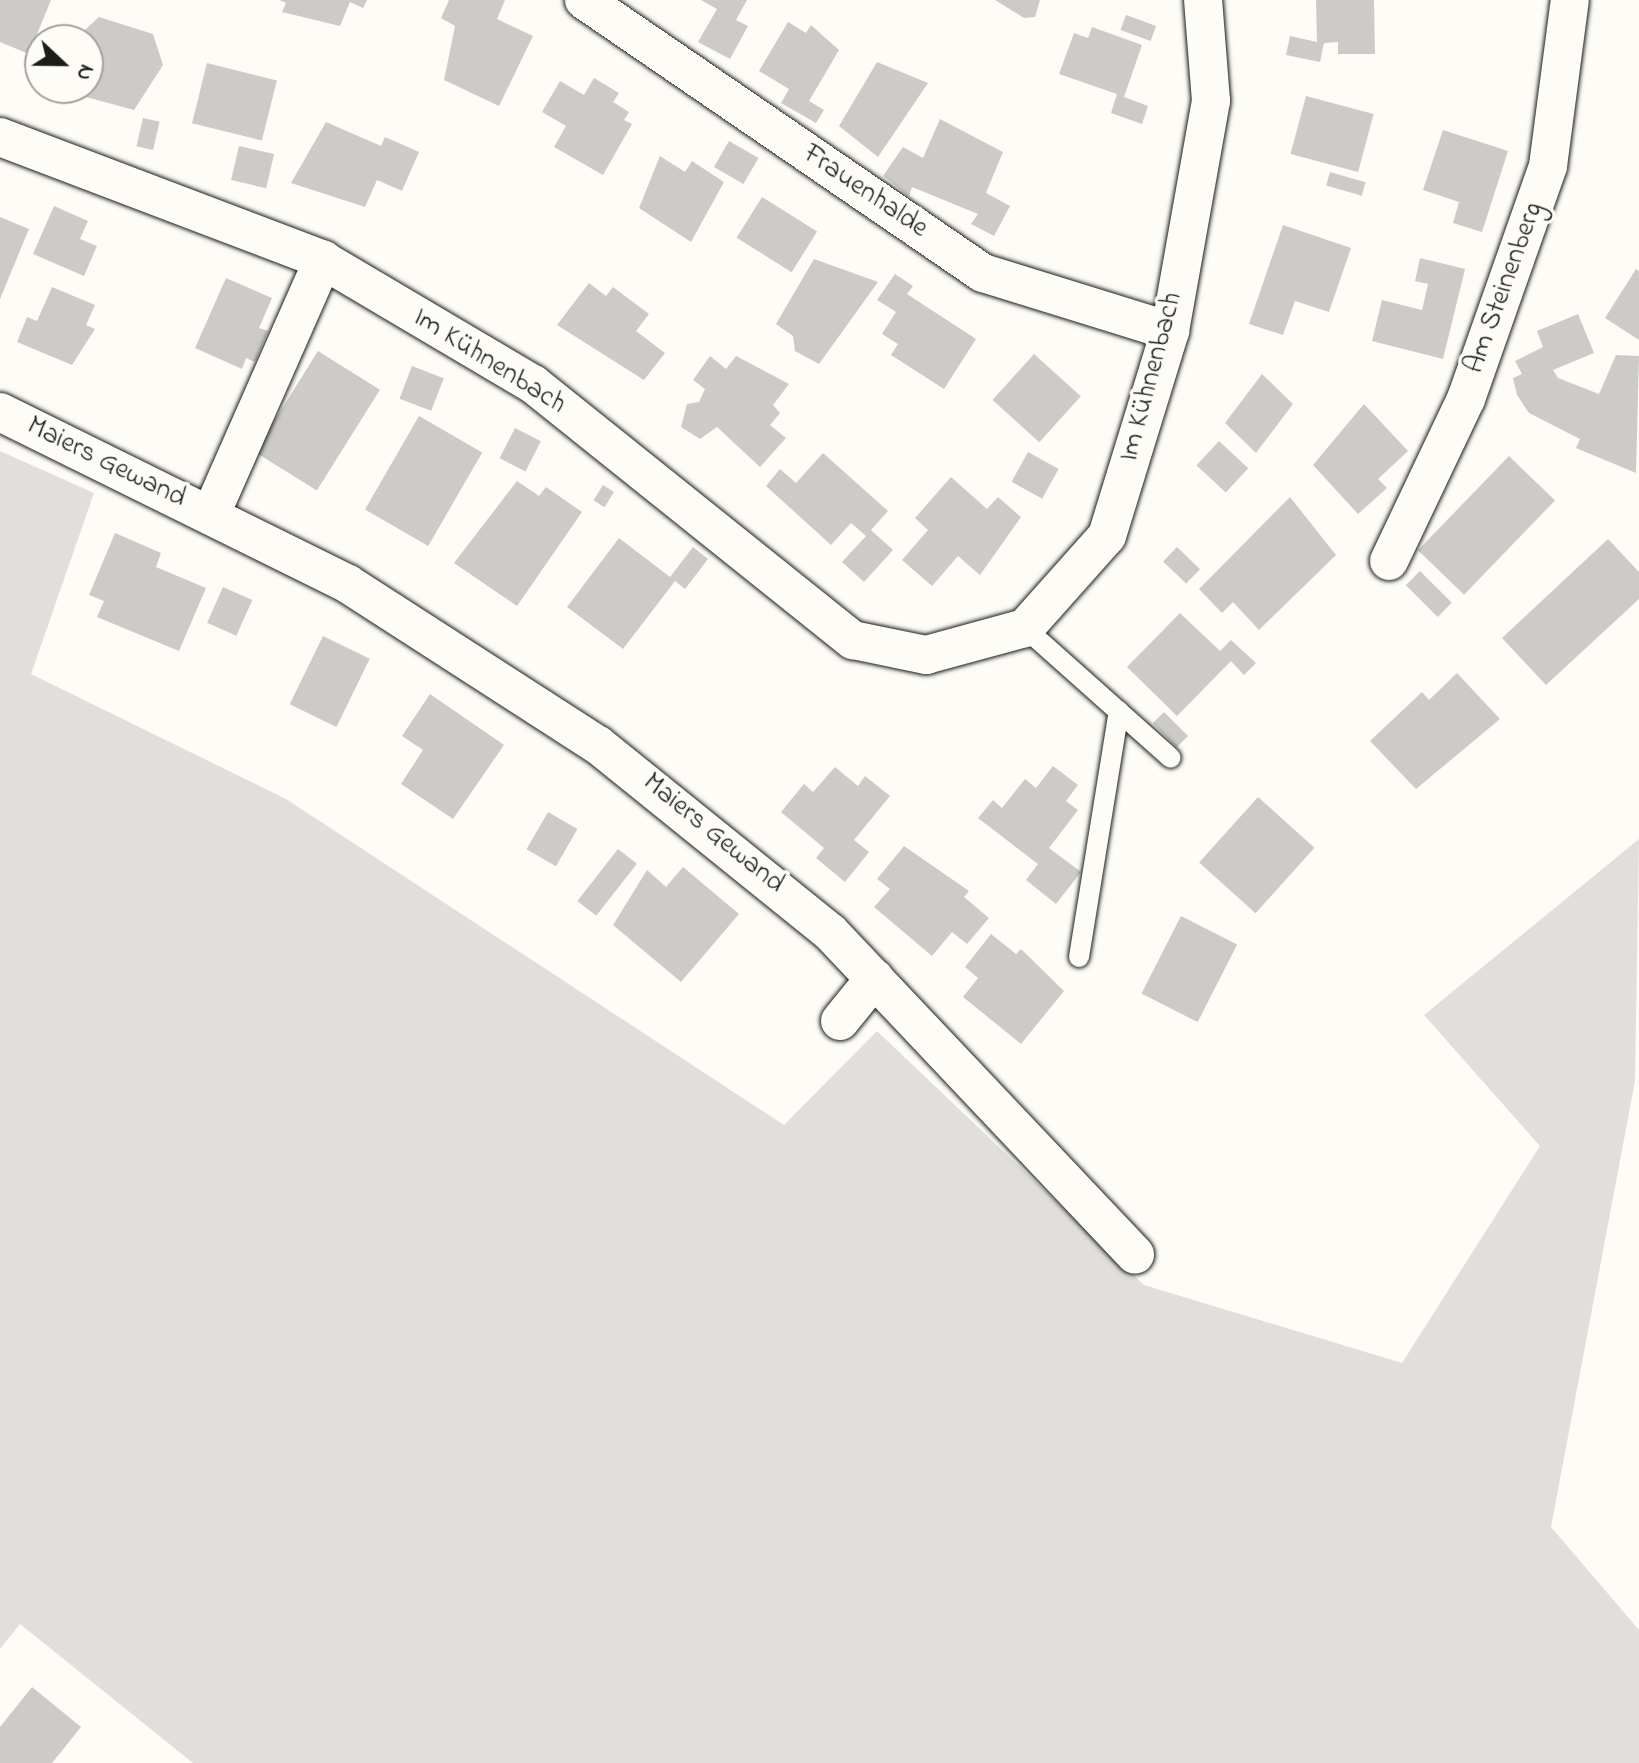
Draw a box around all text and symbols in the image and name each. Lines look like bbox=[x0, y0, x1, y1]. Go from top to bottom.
north arrow bbox=[24, 24, 104, 104]
text: N bbox=[67, 59, 102, 85]
street label: Frauenhalde bbox=[796, 138, 934, 246]
street label: Am Steinenberg bbox=[1458, 198, 1552, 378]
street label: Im Kühnenbach bbox=[1113, 289, 1191, 465]
street label: Im Kühnenbach bbox=[406, 302, 572, 422]
street label: Maiers Gewand bbox=[21, 410, 191, 516]
street label: Maiers Gewand bbox=[635, 767, 791, 901]

